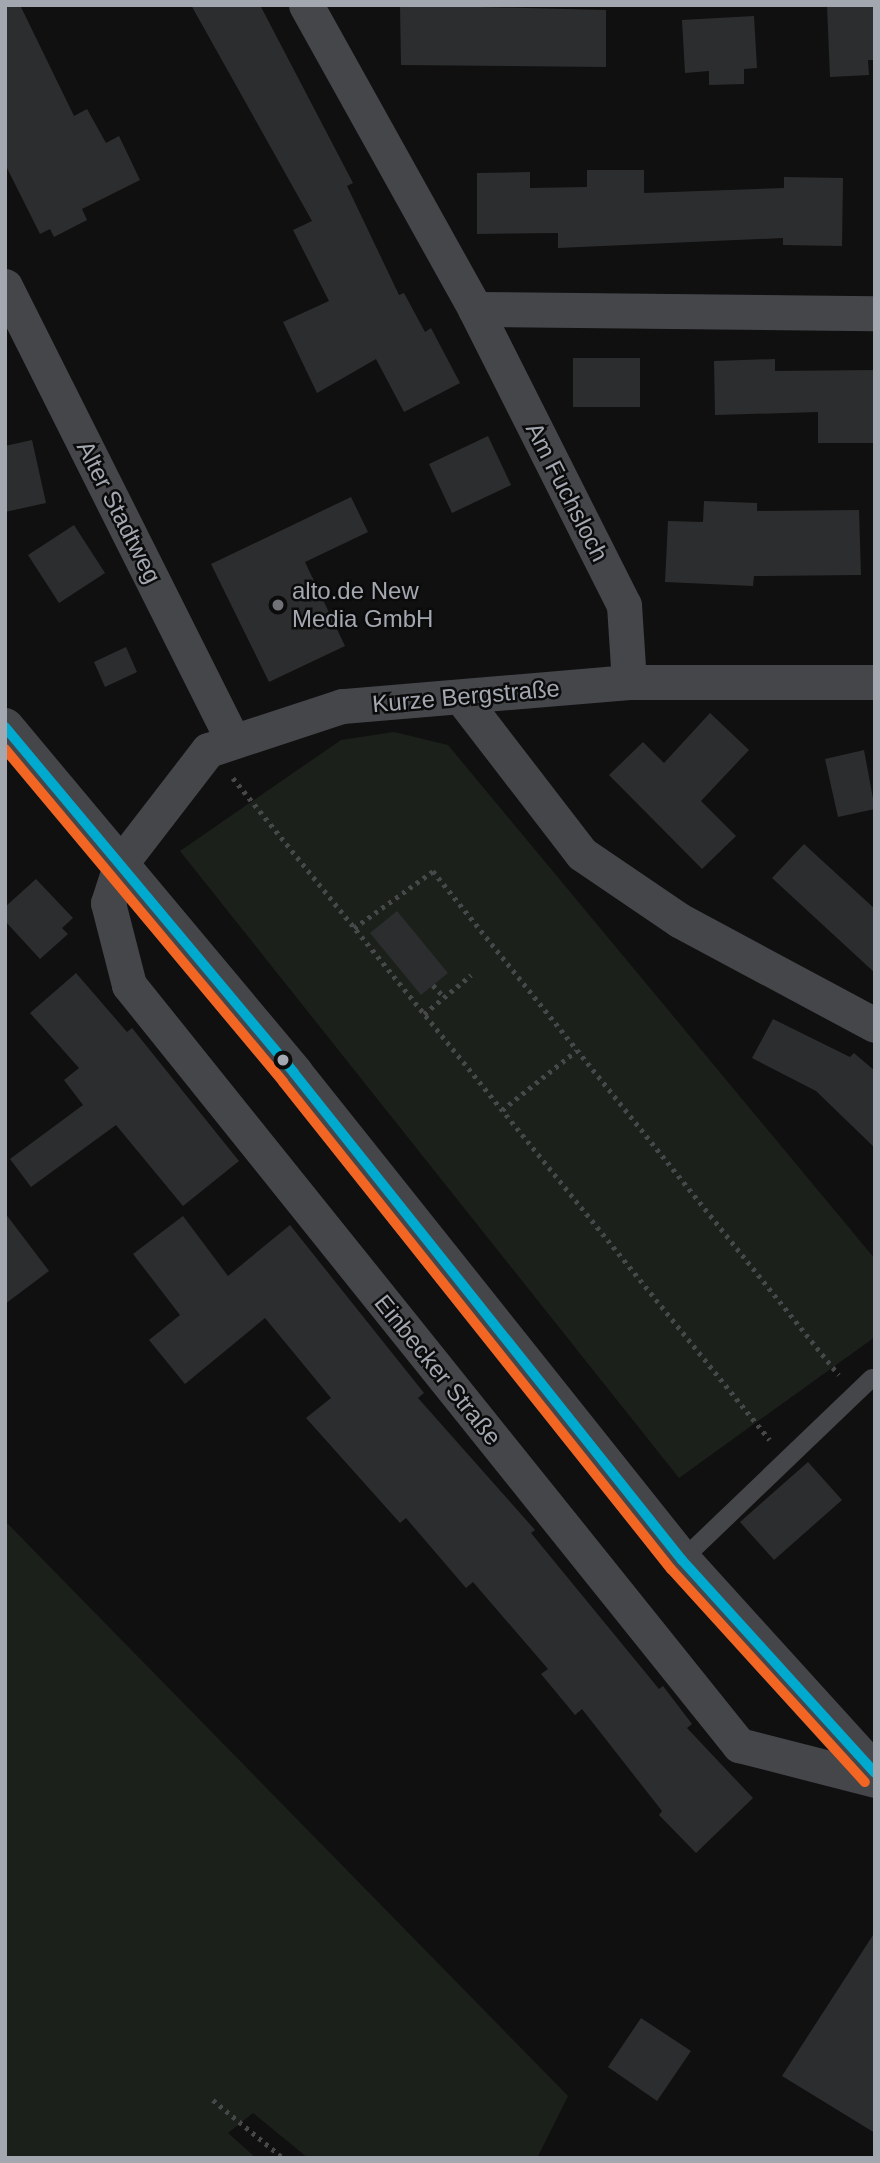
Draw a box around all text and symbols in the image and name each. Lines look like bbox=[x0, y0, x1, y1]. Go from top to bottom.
street label: Am Fuchsloch bbox=[520, 418, 614, 566]
street label: Alter Stadtweg bbox=[71, 436, 167, 588]
place label: alto.de New Media GmbH bbox=[292, 577, 433, 633]
marker: alto.de New Media GmbH bbox=[270, 597, 286, 613]
street label: Kurze Bergstraße bbox=[371, 673, 561, 719]
unlabelled marker bbox=[276, 1053, 290, 1067]
street label: Einbecker Straße bbox=[368, 1289, 508, 1451]

